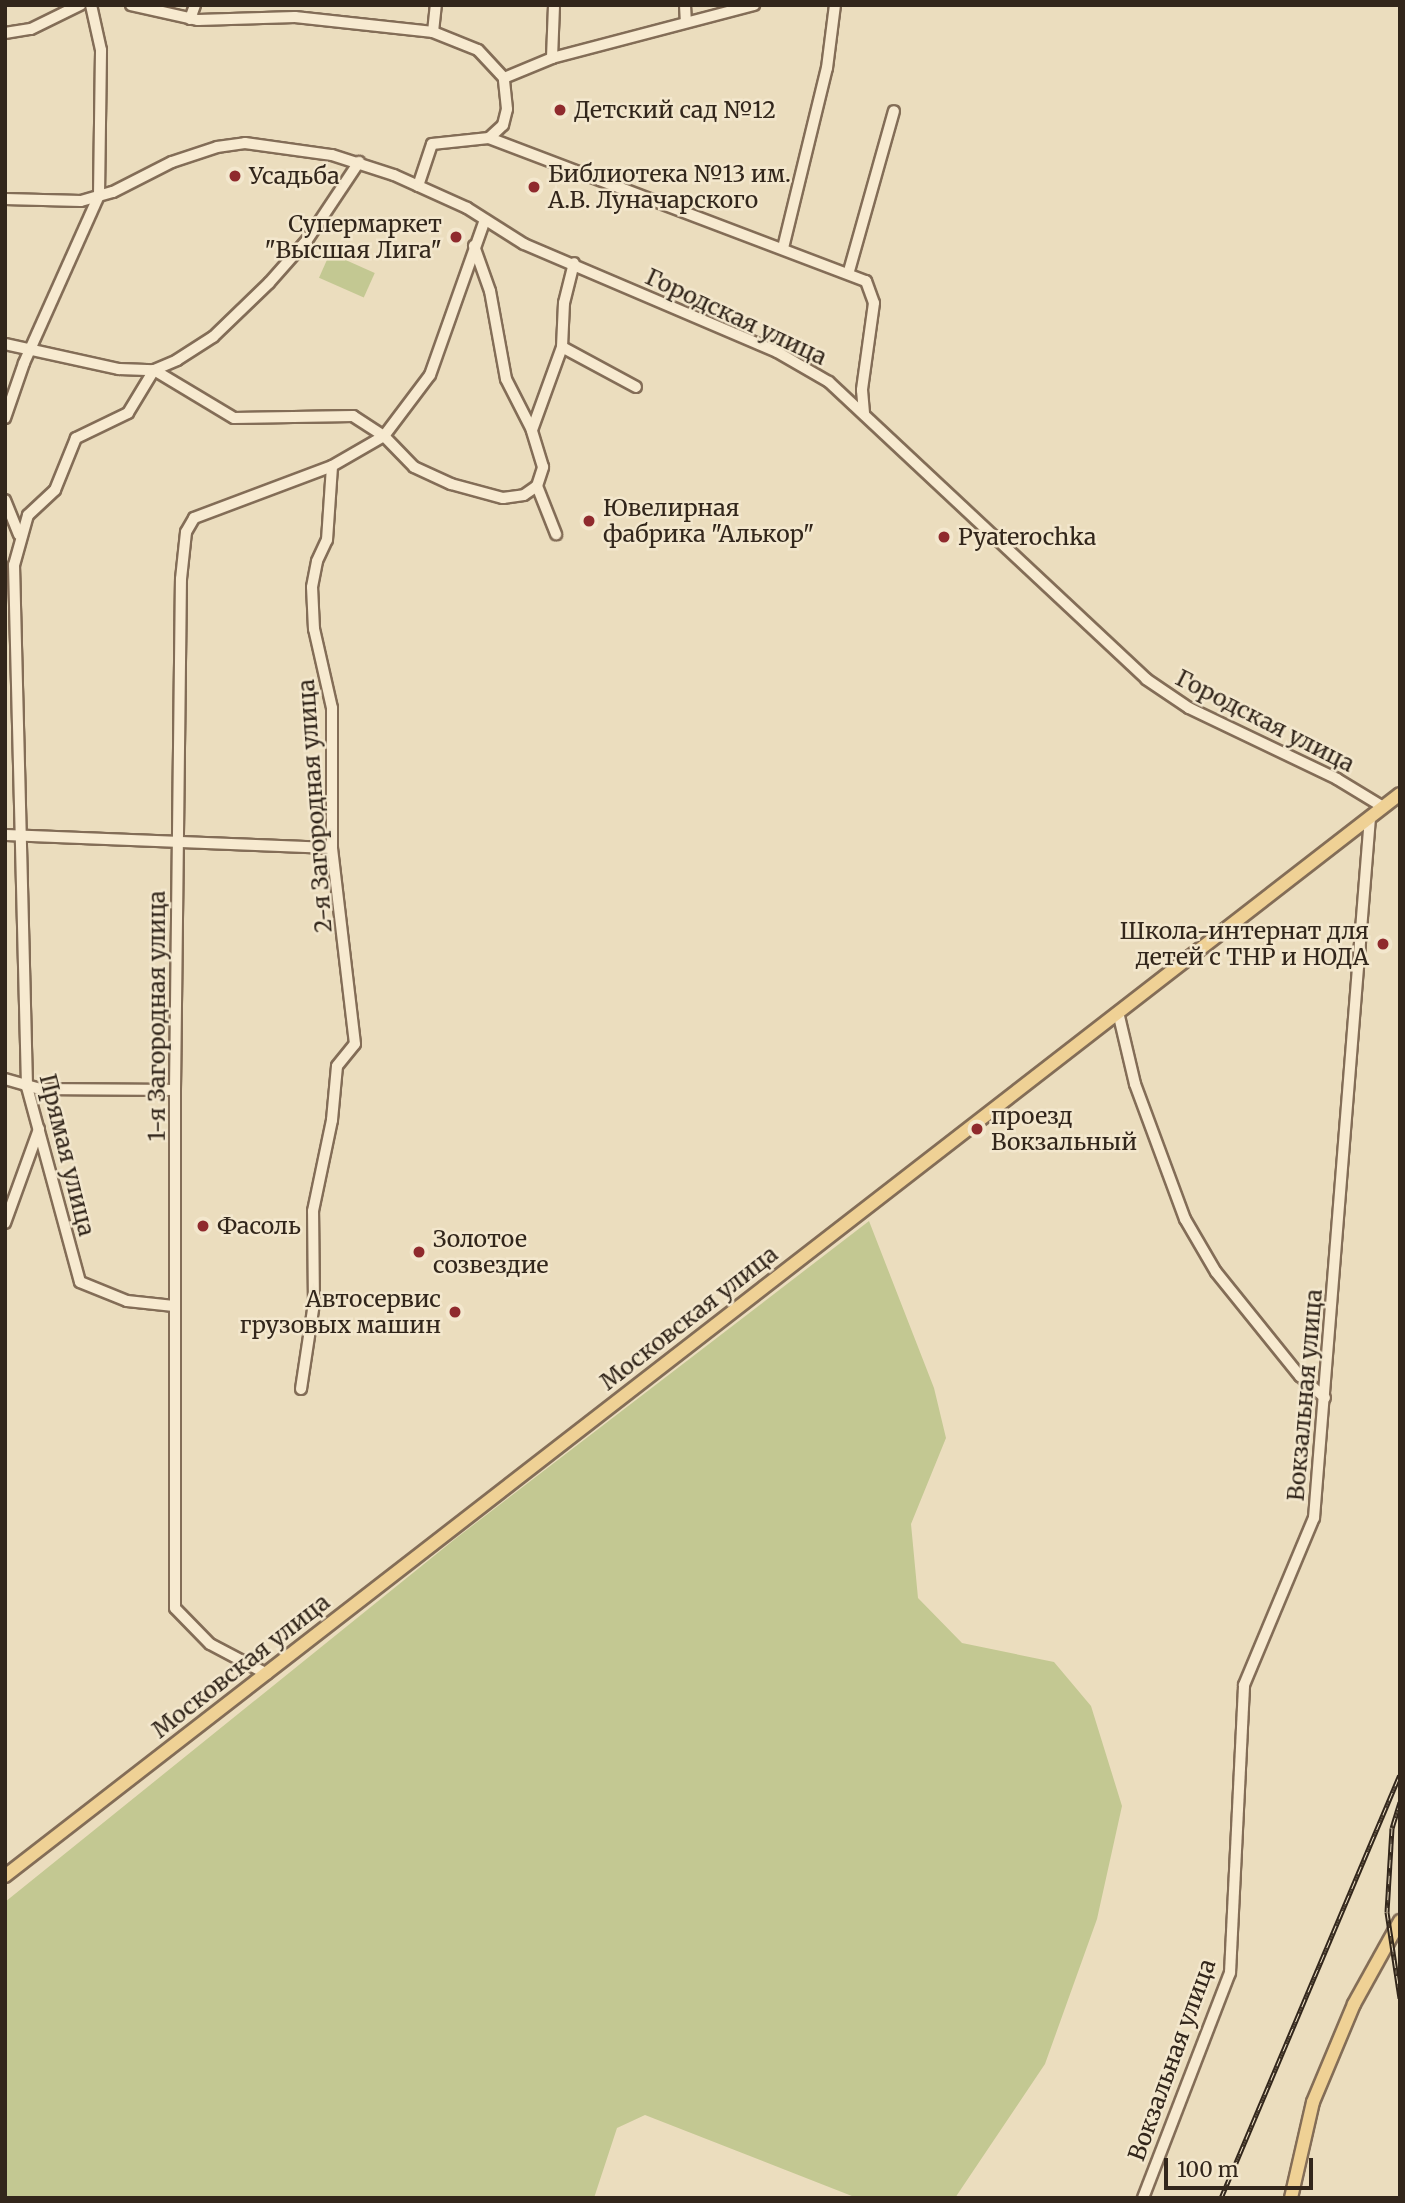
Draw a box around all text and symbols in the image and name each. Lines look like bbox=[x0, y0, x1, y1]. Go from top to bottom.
place label: Детский сад №12 bbox=[574, 96, 776, 124]
marker: Детский сад №12 bbox=[552, 102, 568, 118]
place label: Библиотека №13 им. А.В. Луначарского bbox=[548, 160, 791, 214]
place label: Усадьба bbox=[249, 162, 339, 190]
marker: Усадьба bbox=[227, 168, 243, 184]
marker: Библиотека №13 им. А.В. Луначарского bbox=[526, 179, 542, 195]
place label: Супермаркет "Высшая Лига" bbox=[264, 210, 442, 264]
marker: Супермаркет "Высшая Лига" bbox=[448, 229, 464, 245]
street label: Городская улица bbox=[641, 263, 831, 371]
place label: Ювелирная фабрика "Алькор" bbox=[603, 494, 814, 548]
marker: Ювелирная фабрика "Алькор" bbox=[581, 513, 597, 529]
place label: Pyaterochka bbox=[958, 523, 1096, 551]
marker: Pyaterochka bbox=[936, 529, 952, 545]
street label: Городская улица bbox=[1171, 664, 1359, 778]
street label: 2-я Загородная улица bbox=[292, 678, 338, 934]
street label: 1-я Загородная улица bbox=[143, 891, 171, 1141]
place label: Школа-интернат для детей с ТНР и НОДА bbox=[1120, 917, 1369, 971]
marker: Школа-интернат для детей с ТНР и НОДА bbox=[1375, 936, 1391, 952]
street label: Прямая улица bbox=[34, 1071, 100, 1239]
place label: проезд Вокзальный bbox=[991, 1102, 1137, 1156]
marker: проезд Вокзальный bbox=[969, 1121, 985, 1137]
place label: Фасоль bbox=[217, 1212, 301, 1240]
marker: Фасоль bbox=[195, 1218, 211, 1234]
place label: Золотое созвездие bbox=[433, 1225, 548, 1279]
street label: Московская улица bbox=[595, 1240, 783, 1396]
marker: Золотое созвездие bbox=[411, 1244, 427, 1260]
place label: Автосервис грузовых машин bbox=[240, 1285, 441, 1339]
street label: Вокзальная улица bbox=[1282, 1288, 1328, 1502]
marker: Автосервис грузовых машин bbox=[447, 1304, 463, 1320]
street label: Московская улица bbox=[147, 1588, 335, 1744]
street label: Вокзальная улица bbox=[1123, 1955, 1221, 2165]
scale bar bbox=[1167, 2144, 1316, 2188]
text: 100 m bbox=[1177, 2156, 1239, 2183]

